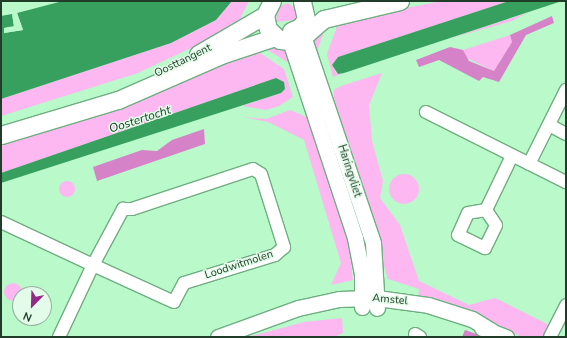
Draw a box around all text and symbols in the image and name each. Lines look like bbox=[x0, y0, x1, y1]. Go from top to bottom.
street label: Oosttangent bbox=[152, 42, 214, 80]
water label: Oostertocht bbox=[107, 103, 173, 137]
street label: Haringvliet bbox=[334, 143, 364, 199]
street label: Loodwitmolen bbox=[203, 248, 275, 282]
north arrow bbox=[12, 286, 52, 326]
street label: Amstel bbox=[372, 292, 408, 308]
text: N bbox=[21, 308, 34, 325]

